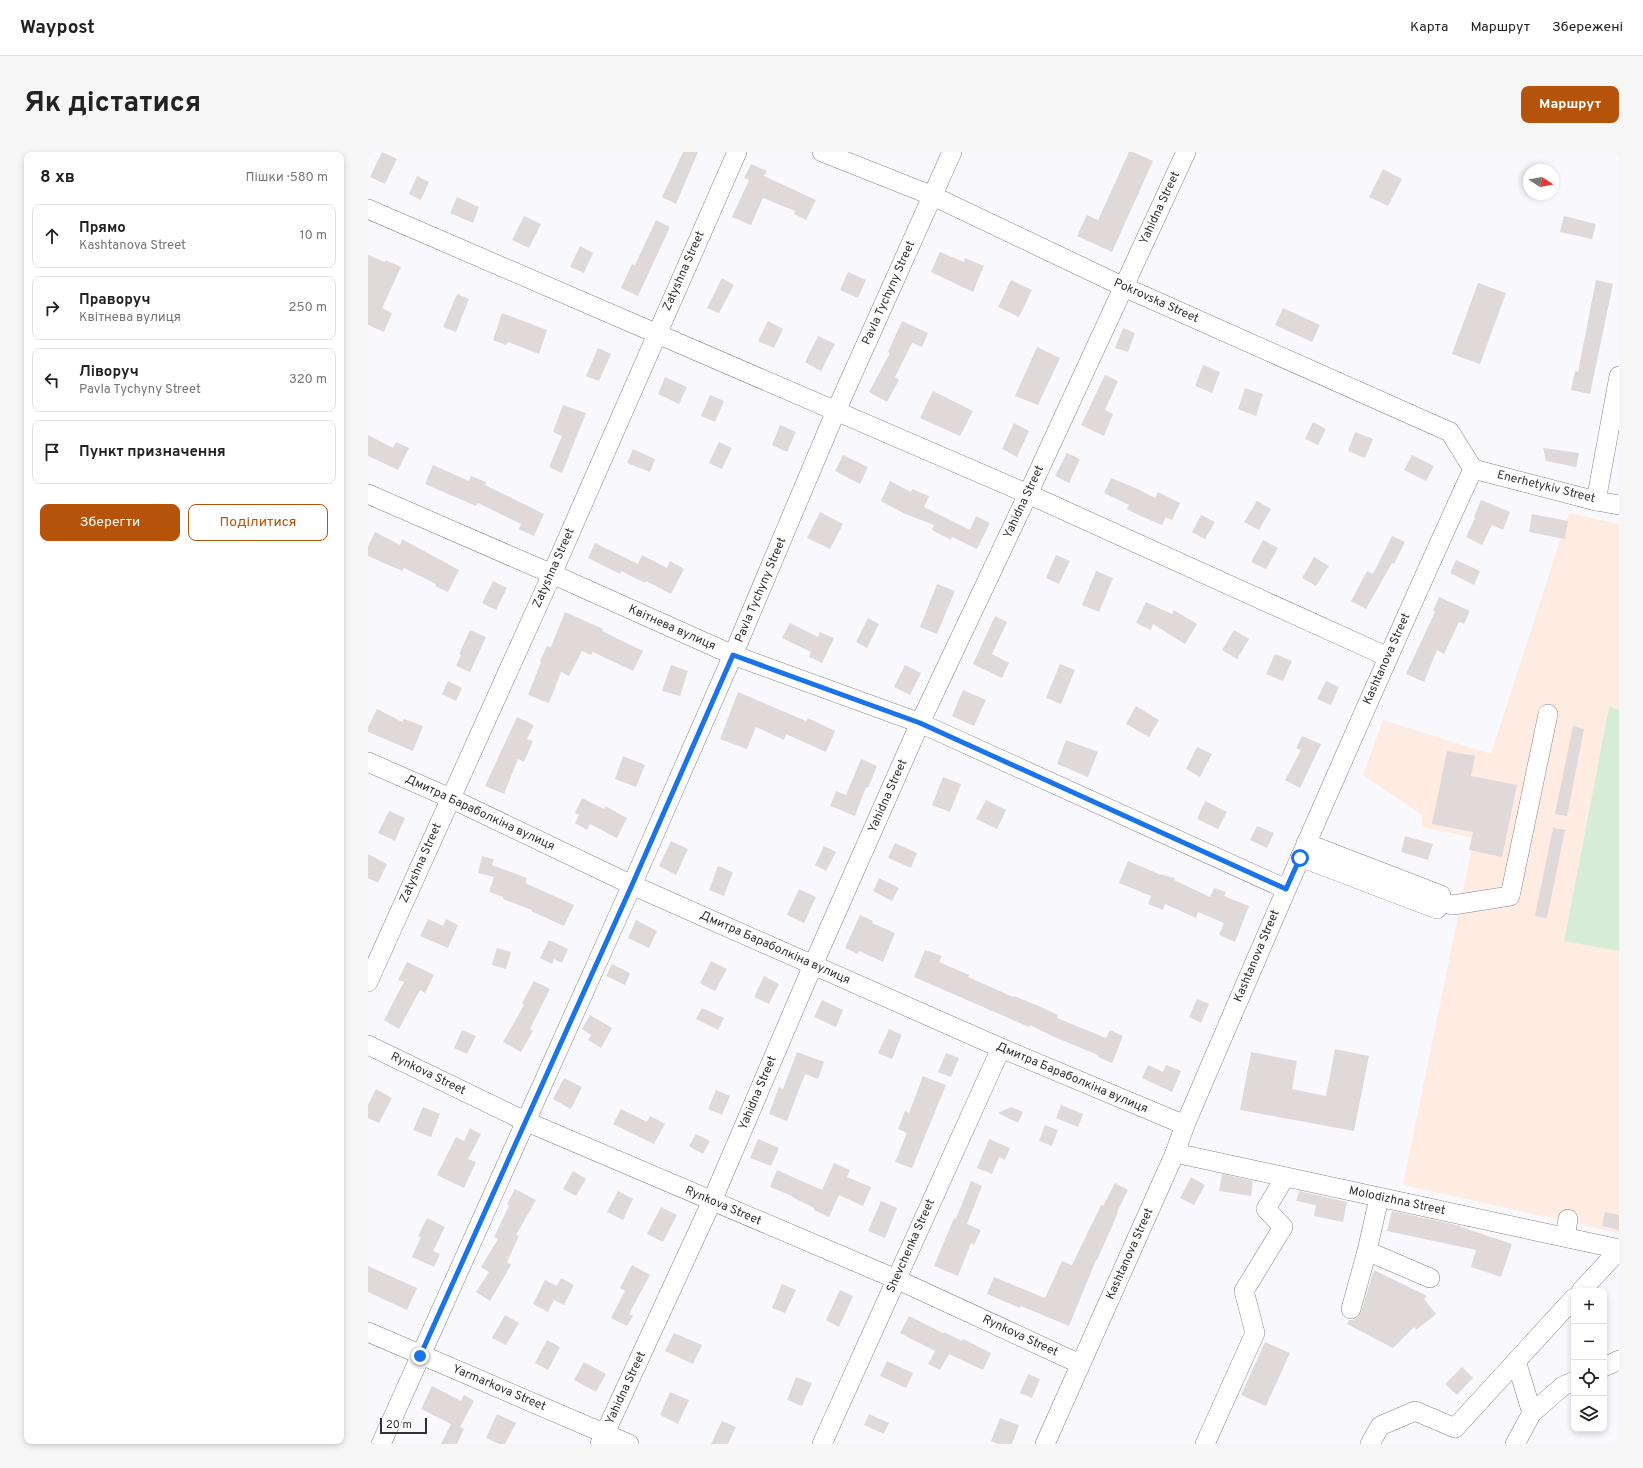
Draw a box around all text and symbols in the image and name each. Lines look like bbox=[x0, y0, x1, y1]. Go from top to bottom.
text: Waypost bbox=[20, 16, 95, 40]
text: Карта bbox=[1410, 19, 1448, 36]
text: Маршрут bbox=[1470, 19, 1530, 36]
text: Збережені bbox=[1552, 19, 1623, 36]
text: Як дістатися bbox=[24, 86, 201, 122]
button: Маршрут bbox=[1521, 86, 1619, 123]
north arrow bbox=[1523, 164, 1559, 200]
text: 8 хв bbox=[40, 167, 75, 189]
street label: Yahidna Street bbox=[1136, 169, 1184, 247]
text: Пішки · 580 m bbox=[246, 170, 328, 186]
text: Прямо bbox=[79, 219, 126, 238]
icon: ahead bbox=[41, 225, 63, 247]
text: 10 m bbox=[300, 228, 327, 244]
street label: Zatyshna Street bbox=[659, 229, 709, 313]
text: Kashtanova Street bbox=[79, 238, 186, 254]
street label: Pavla Tychyny Street bbox=[859, 238, 919, 348]
street label: Pokrovska Street bbox=[1111, 275, 1201, 327]
text: Праворуч bbox=[79, 291, 150, 310]
icon: right bbox=[41, 297, 63, 319]
text: 250 m bbox=[289, 300, 327, 316]
text: Квітнева вулиця bbox=[79, 310, 181, 326]
text: Ліворуч bbox=[79, 363, 139, 382]
icon: left bbox=[41, 369, 63, 391]
text: 320 m bbox=[289, 372, 327, 388]
text: Pavla Tychyny Street bbox=[79, 382, 201, 398]
icon: arrive bbox=[41, 441, 63, 463]
text: Пункт призначення bbox=[79, 443, 226, 462]
street label: Yahidna Street bbox=[1000, 463, 1048, 541]
street label: Enerhetykiv Street bbox=[1495, 467, 1597, 507]
button: Зберегти bbox=[40, 504, 180, 541]
button: Поділитися bbox=[188, 504, 328, 541]
street label: Zatyshna Street bbox=[529, 526, 579, 610]
street label: Pavla Tychyny Street bbox=[732, 535, 790, 645]
street label: Квітнева вулиця bbox=[626, 602, 718, 654]
street label: Kashtanova Street bbox=[1360, 611, 1414, 707]
street label: Yahidna Street bbox=[865, 757, 911, 835]
street label: Дмитра Бараболкіна вулиця bbox=[403, 771, 557, 855]
street label: Zatyshna Street bbox=[396, 821, 446, 905]
route start bbox=[1291, 849, 1309, 867]
street label: Дмитра Бараболкіна вулиця bbox=[697, 907, 853, 989]
street label: Kashtanova Street bbox=[1230, 907, 1284, 1005]
street label: Дмитра Бараболкіна вулиця bbox=[994, 1039, 1150, 1117]
street label: Rynkova Street bbox=[388, 1049, 468, 1099]
street label: Yahidna Street bbox=[735, 1054, 781, 1132]
street label: Rynkova Street bbox=[682, 1183, 764, 1229]
street label: Molodizhna Street bbox=[1347, 1183, 1447, 1219]
street label: Shevchenka Street bbox=[883, 1197, 939, 1295]
street label: Kashtanova Street bbox=[1103, 1206, 1157, 1302]
map controls bbox=[1571, 1288, 1607, 1432]
button: + bbox=[1571, 1288, 1607, 1324]
street label: Rynkova Street bbox=[980, 1311, 1060, 1361]
button: − bbox=[1571, 1324, 1607, 1360]
route end bbox=[411, 1347, 429, 1365]
street label: Yahidna Street bbox=[602, 1349, 650, 1427]
button: locate bbox=[1571, 1360, 1607, 1396]
street label: Yarmarkova Street bbox=[450, 1361, 548, 1415]
button: layers bbox=[1571, 1396, 1607, 1432]
scale bar bbox=[380, 1416, 427, 1435]
text: 20 m bbox=[386, 1418, 412, 1432]

